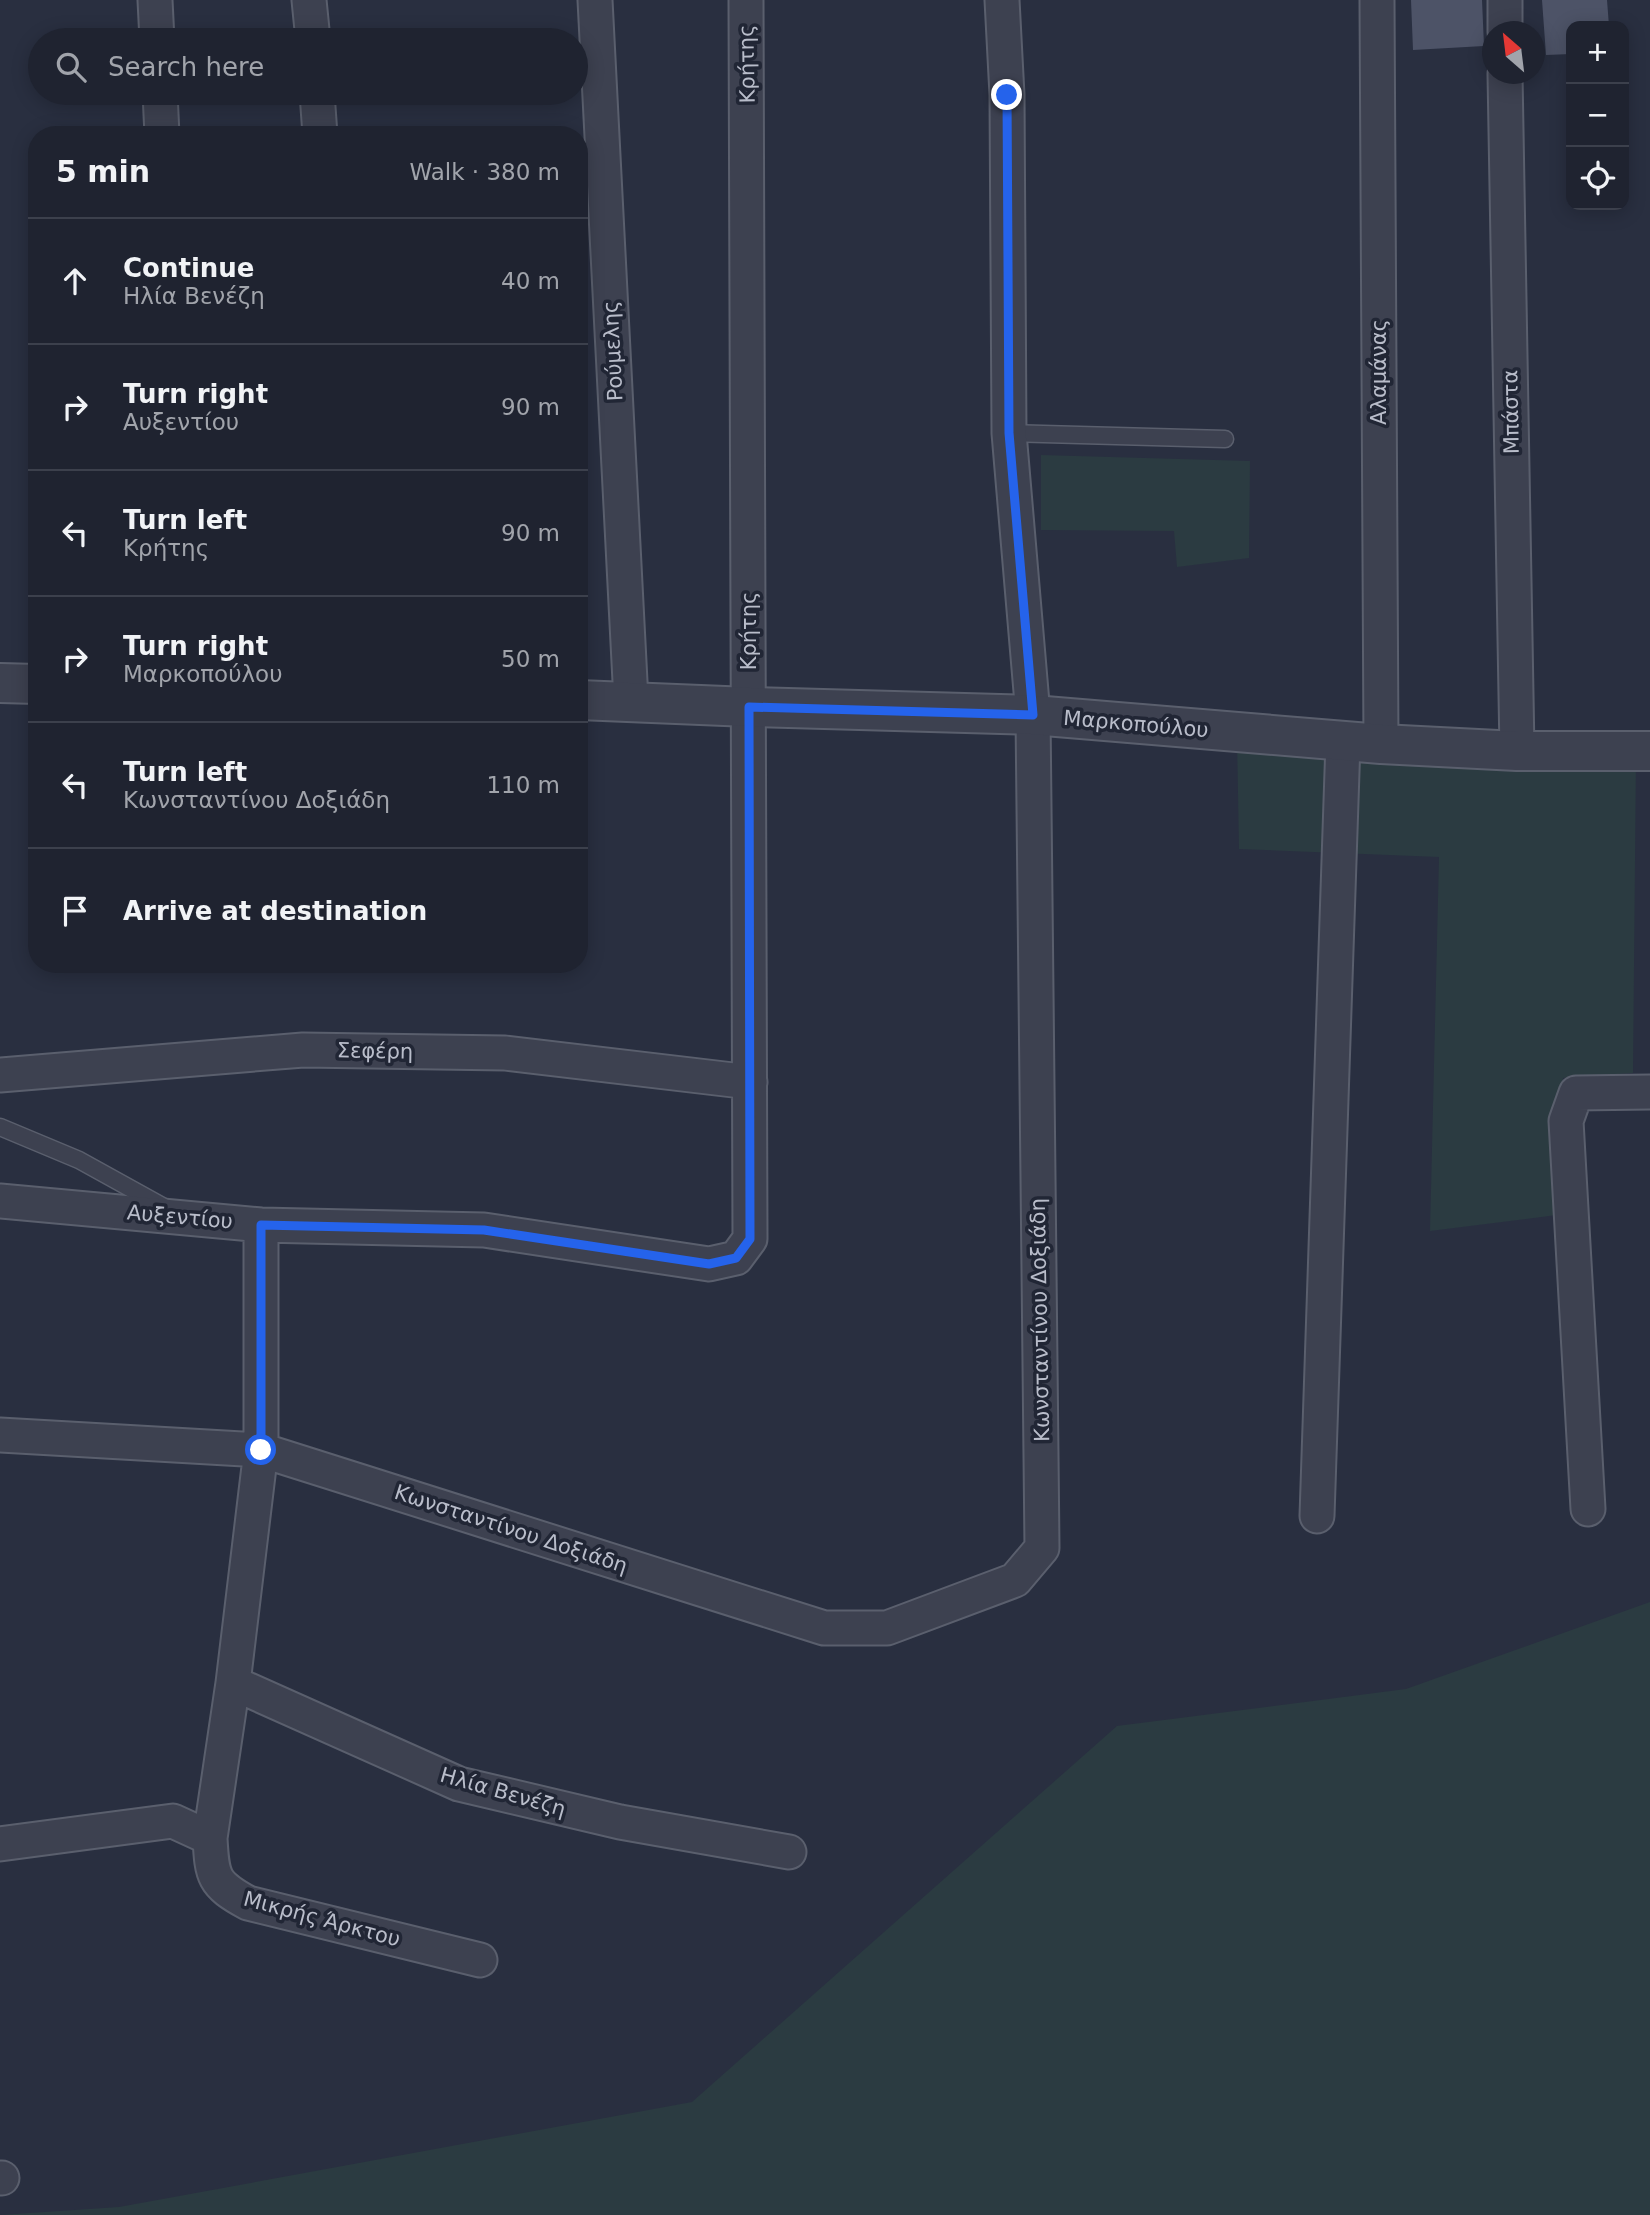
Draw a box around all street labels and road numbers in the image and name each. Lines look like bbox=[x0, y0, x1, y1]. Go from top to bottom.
street label: Κρήτης bbox=[734, 24, 760, 104]
street label: Ρούμελης bbox=[598, 300, 628, 402]
street label: Αλαμάνας bbox=[1367, 319, 1391, 425]
street label: Μπάστα bbox=[1498, 370, 1524, 454]
street label: Κρήτης bbox=[737, 592, 761, 670]
street label: Μαρκοπούλου bbox=[1062, 706, 1210, 742]
street label: Σεφέρη bbox=[337, 1038, 413, 1064]
street label: Κωνσταντίνου Δοξιάδη bbox=[1026, 1198, 1054, 1442]
street label: Αυξεντίου bbox=[126, 1200, 234, 1234]
street label: Κωνσταντίνου Δοξιάδη bbox=[391, 1480, 631, 1578]
street label: Ηλία Βενέζη bbox=[437, 1763, 569, 1821]
street label: Μικρής Άρκτου bbox=[241, 1887, 403, 1951]

